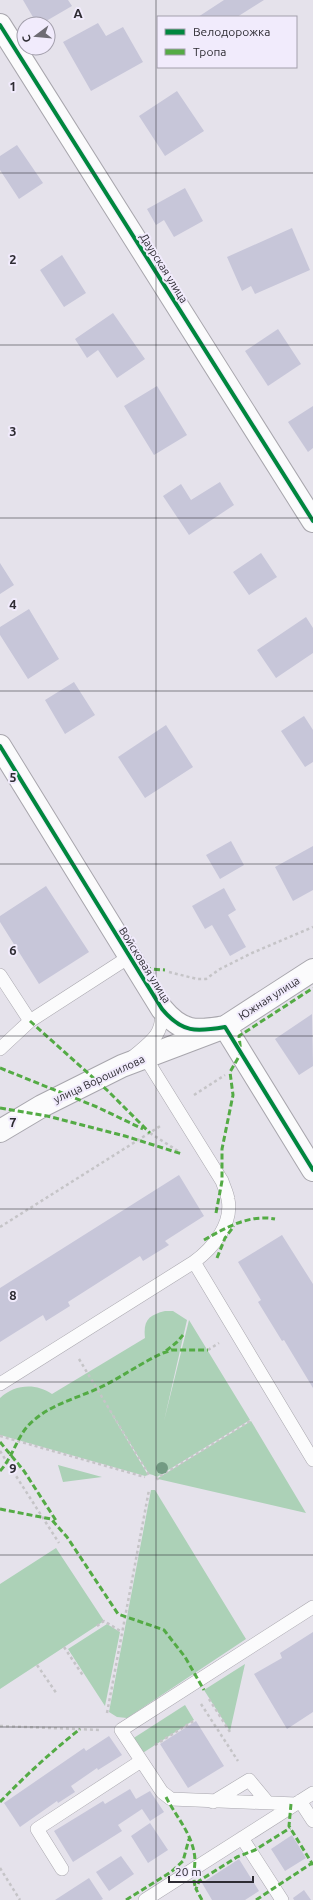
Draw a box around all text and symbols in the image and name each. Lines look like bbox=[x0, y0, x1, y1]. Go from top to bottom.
text: A bbox=[73, 6, 83, 20]
north arrow bbox=[16, 16, 56, 56]
legend bbox=[157, 16, 297, 68]
text: Велодорожка bbox=[193, 25, 270, 38]
text: С bbox=[20, 34, 33, 44]
text: Тропа bbox=[193, 45, 226, 58]
text: 1 bbox=[9, 79, 17, 93]
street label: Даурская улица bbox=[138, 231, 190, 305]
text: 2 bbox=[9, 252, 17, 266]
text: 3 bbox=[9, 424, 17, 438]
text: 4 bbox=[9, 597, 17, 611]
text: 5 bbox=[9, 770, 17, 784]
street label: Войсковая улица bbox=[117, 925, 173, 1005]
text: 6 bbox=[9, 943, 17, 957]
street label: Южная улица bbox=[236, 974, 302, 1022]
street label: улица Ворошилова bbox=[52, 1053, 146, 1105]
text: 7 bbox=[9, 1115, 17, 1129]
text: 8 bbox=[9, 1288, 17, 1302]
text: 9 bbox=[9, 1461, 17, 1475]
scale bar bbox=[169, 1858, 253, 1884]
text: 20 m bbox=[175, 1865, 202, 1878]

